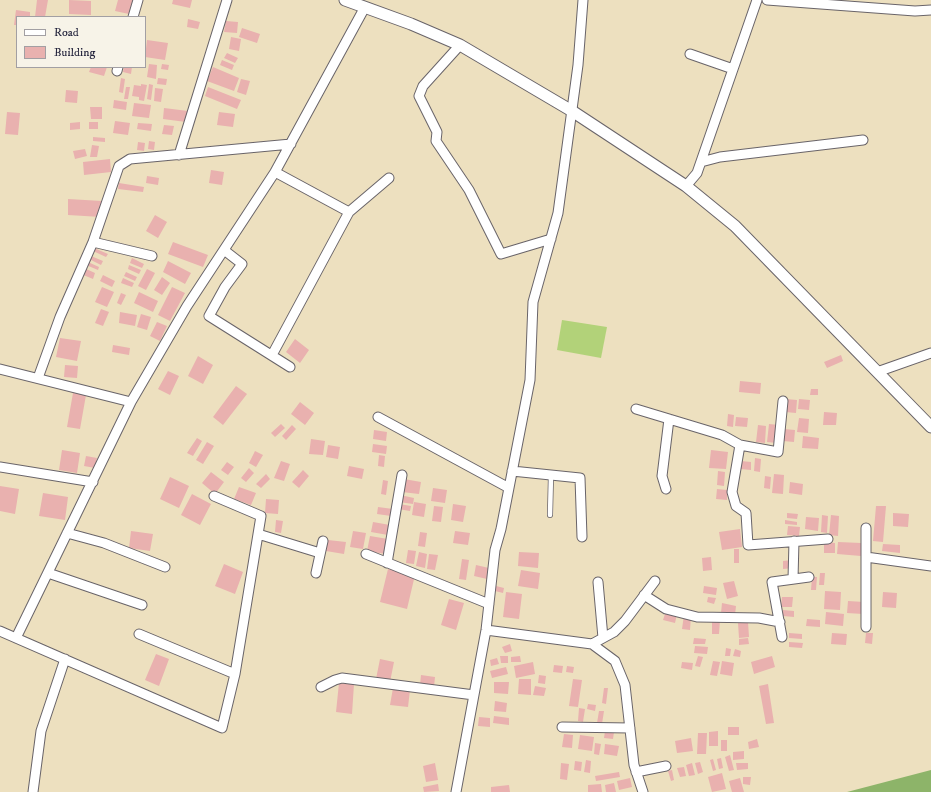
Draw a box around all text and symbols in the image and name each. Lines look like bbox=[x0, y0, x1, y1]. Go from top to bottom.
legend bbox=[16, 16, 146, 68]
text: Road bbox=[54, 25, 79, 40]
text: Building bbox=[54, 45, 95, 60]

